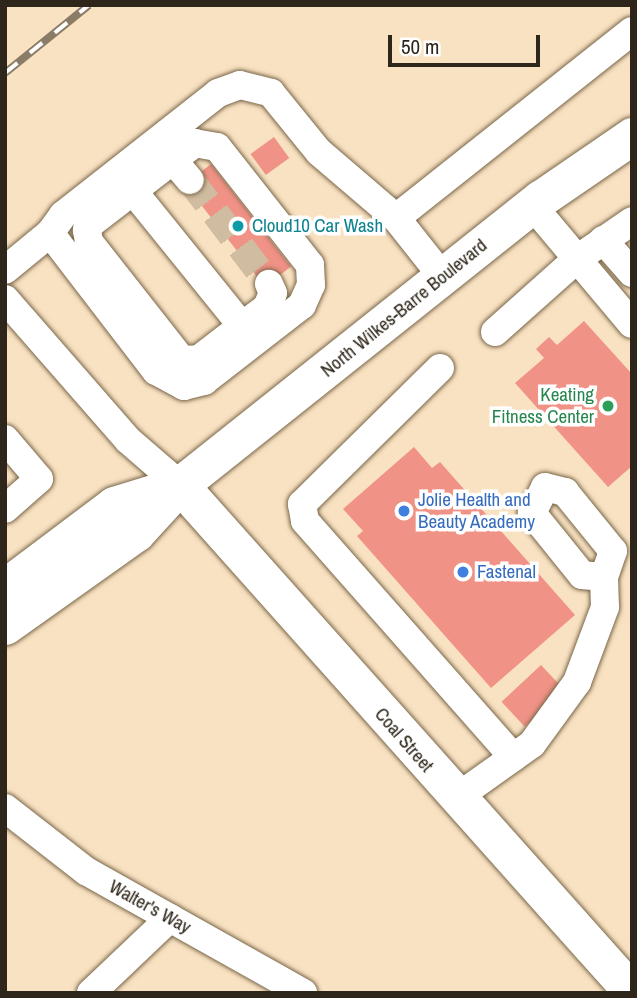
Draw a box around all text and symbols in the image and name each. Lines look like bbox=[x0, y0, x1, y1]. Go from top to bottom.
scale bar bbox=[392, 21, 544, 65]
text: 50 m bbox=[401, 32, 439, 61]
place label: Cloud10 Car Wash bbox=[252, 215, 383, 237]
marker: Cloud10 Car Wash bbox=[230, 218, 246, 234]
street label: North Wilkes-Barre Boulevard bbox=[316, 234, 492, 382]
place label: Keating Fitness Center bbox=[492, 384, 594, 428]
marker: Keating Fitness Center bbox=[600, 398, 616, 414]
place label: Jolie Health and Beauty Academy bbox=[418, 489, 536, 533]
marker: Jolie Health and Beauty Academy bbox=[396, 503, 412, 519]
place label: Fastenal bbox=[477, 561, 536, 583]
marker: Fastenal bbox=[455, 564, 471, 580]
street label: Coal Street bbox=[370, 703, 438, 777]
street label: Walter's Way bbox=[105, 875, 195, 939]

